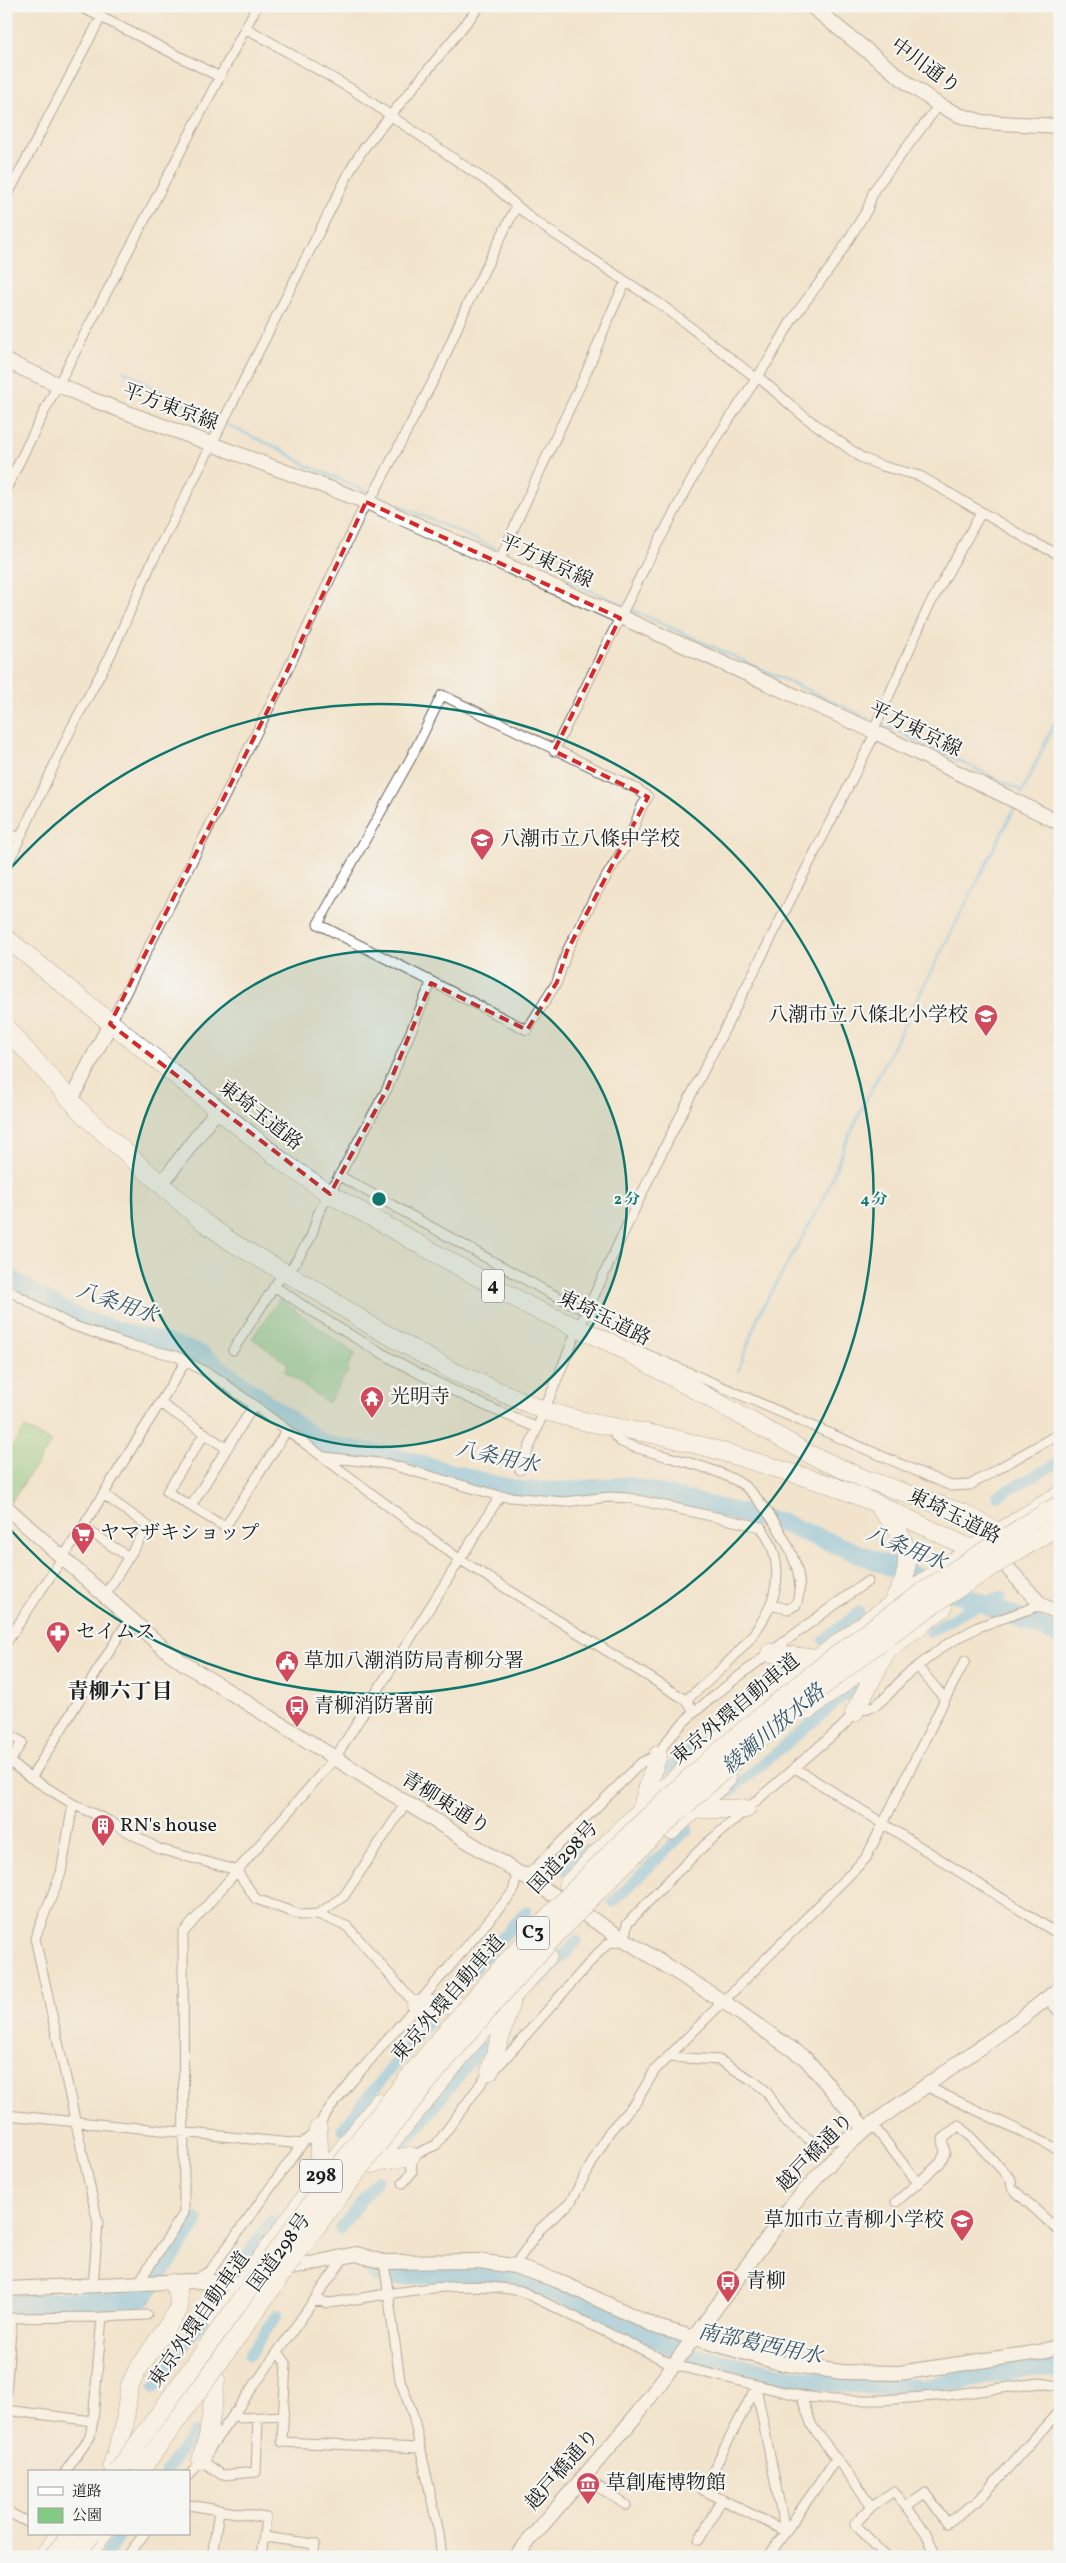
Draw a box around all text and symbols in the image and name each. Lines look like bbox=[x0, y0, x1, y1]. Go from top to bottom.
street label: 中川通り bbox=[884, 32, 966, 102]
street label: 平方東京線 bbox=[118, 378, 222, 438]
street label: 平方東京線 bbox=[495, 528, 597, 596]
street label: 平方東京線 bbox=[864, 695, 966, 765]
place label: 八潮市立八條中学校 bbox=[500, 826, 680, 854]
school or university icon: 八潮市立八條中学校 bbox=[469, 827, 495, 861]
place label: 八潮市立八條北小学校 bbox=[768, 1002, 968, 1030]
school or university icon: 八潮市立八條北小学校 bbox=[973, 1003, 999, 1037]
street label: 東埼玉道路 bbox=[212, 1074, 308, 1158]
centre of rings bbox=[370, 1190, 388, 1208]
text: 2 分 bbox=[614, 1190, 640, 1211]
text: 4 分 bbox=[860, 1190, 888, 1211]
road number: 4 bbox=[482, 1270, 504, 1302]
water label: 八条用水 bbox=[73, 1277, 163, 1332]
street label: 東埼玉道路 bbox=[553, 1284, 655, 1354]
place label: 光明寺 bbox=[390, 1384, 450, 1412]
temple icon: 光明寺 bbox=[359, 1385, 385, 1419]
water label: 八条用水 bbox=[453, 1435, 543, 1481]
street label: 東埼玉道路 bbox=[903, 1482, 1005, 1552]
place label: ヤマザキショップ bbox=[100, 1520, 259, 1548]
water label: 八条用水 bbox=[862, 1520, 952, 1579]
supermarket icon: ヤマザキショップ bbox=[70, 1521, 96, 1555]
place label: セイムス bbox=[76, 1619, 155, 1647]
pharmacy icon: セイムス bbox=[45, 1620, 71, 1654]
place label: 草加八潮消防局青柳分署 bbox=[304, 1648, 524, 1676]
street label: 東京外環自動車道 bbox=[666, 1648, 806, 1772]
public building icon: 草加八潮消防局青柳分署 bbox=[274, 1649, 300, 1683]
water label: 綾瀬川放水路 bbox=[716, 1677, 833, 1782]
district label: 青柳六丁目 bbox=[68, 1678, 173, 1707]
place label: 青柳消防署前 bbox=[314, 1693, 434, 1721]
bus stop icon: 青柳消防署前 bbox=[284, 1694, 310, 1728]
street label: 青柳東通り bbox=[395, 1766, 495, 1842]
place label: RN's house bbox=[120, 1812, 217, 1840]
building icon: RN's house bbox=[90, 1813, 116, 1847]
street label: 国道298号 bbox=[523, 1815, 605, 1901]
road number: C3 bbox=[517, 1916, 549, 1950]
street label: 東京外環自動車道 bbox=[386, 1929, 512, 2069]
street label: 越戸橋通り bbox=[771, 2107, 861, 2199]
road number: 298 bbox=[300, 2160, 342, 2192]
place label: 草加市立青柳小学校 bbox=[764, 2207, 944, 2235]
street label: 国道298号 bbox=[242, 2208, 318, 2298]
school or university icon: 草加市立青柳小学校 bbox=[949, 2208, 975, 2242]
street label: 東京外環自動車道 bbox=[143, 2246, 257, 2394]
place label: 青柳 bbox=[746, 2268, 786, 2296]
bus stop icon: 青柳 bbox=[715, 2269, 741, 2303]
water label: 南部葛西用水 bbox=[695, 2318, 827, 2373]
street label: 越戸橋通り bbox=[520, 2423, 606, 2517]
legend bbox=[28, 2470, 190, 2536]
place label: 草創庵博物館 bbox=[606, 2470, 726, 2498]
museum icon: 草創庵博物館 bbox=[575, 2471, 601, 2505]
text: 道路 bbox=[72, 2482, 102, 2503]
text: 公園 bbox=[72, 2506, 102, 2527]

